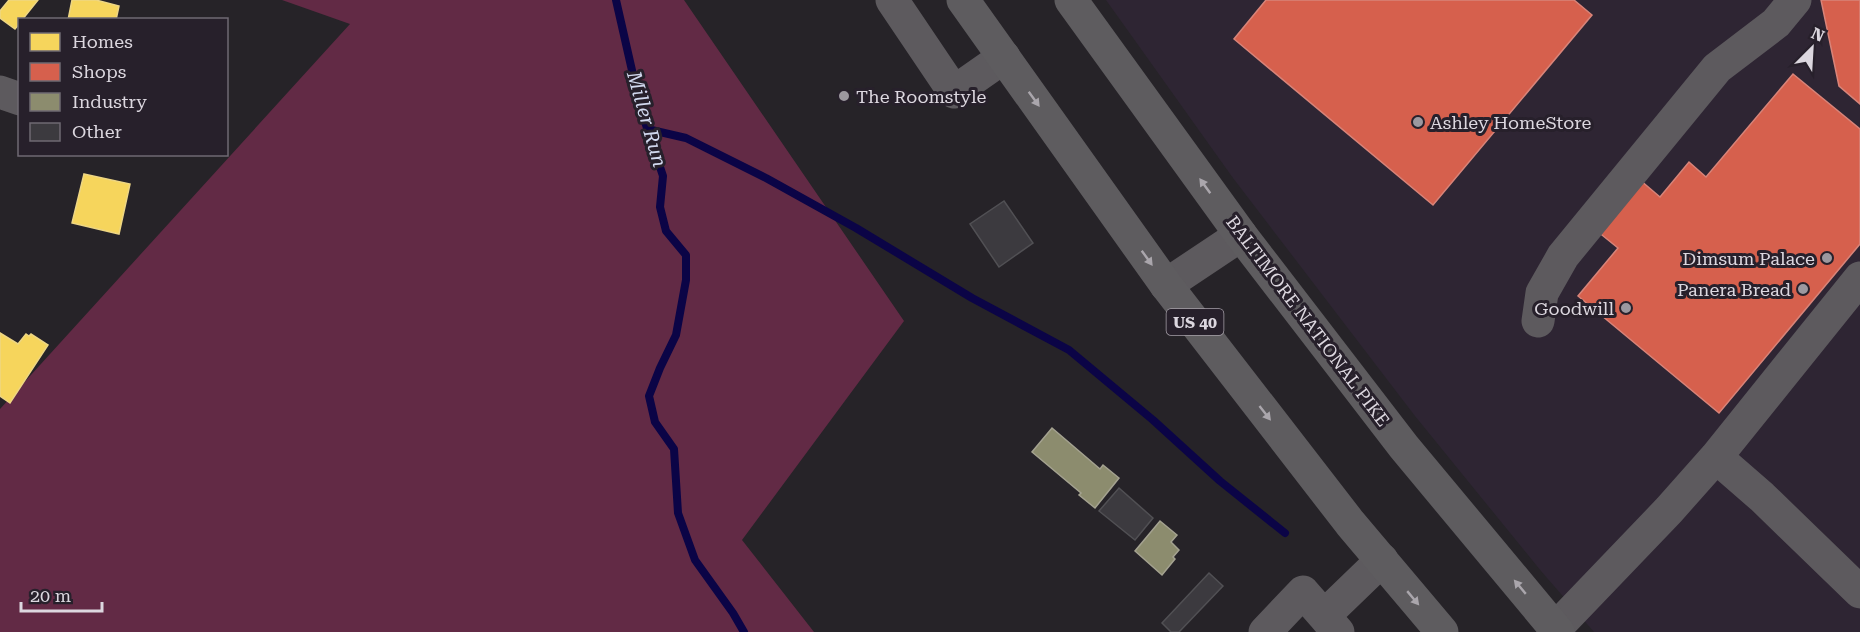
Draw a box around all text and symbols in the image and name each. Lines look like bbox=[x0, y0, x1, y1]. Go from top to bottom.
legend bbox=[18, 18, 228, 156]
north arrow bbox=[1782, 18, 1842, 78]
text: N bbox=[1808, 24, 1827, 46]
text: Homes bbox=[72, 31, 133, 52]
text: Shops bbox=[72, 61, 126, 82]
water label: Miller Run bbox=[622, 67, 672, 170]
place label: The Roomstyle bbox=[856, 86, 987, 107]
marker: The Roomstyle bbox=[837, 89, 851, 103]
text: Industry bbox=[72, 91, 147, 112]
one-way arrow bbox=[1027, 92, 1039, 107]
place label: Ashley HomeStore bbox=[1430, 112, 1591, 133]
marker: Ashley HomeStore bbox=[1411, 115, 1425, 129]
text: Other bbox=[72, 121, 122, 142]
one-way arrow bbox=[1199, 178, 1211, 194]
street label: BALTIMORE NATIONAL PIKE bbox=[1222, 212, 1394, 430]
place label: Dimsum Palace bbox=[1682, 248, 1815, 269]
one-way arrow bbox=[1141, 249, 1153, 265]
marker: Dimsum Palace bbox=[1820, 251, 1834, 265]
place label: Panera Bread bbox=[1677, 279, 1791, 300]
marker: Panera Bread bbox=[1796, 282, 1810, 296]
place label: Goodwill bbox=[1534, 298, 1614, 319]
marker: Goodwill bbox=[1619, 301, 1633, 315]
road number: US 40 bbox=[1166, 309, 1224, 335]
one-way arrow bbox=[1259, 405, 1271, 420]
scale bar bbox=[21, 575, 102, 613]
one-way arrow bbox=[1514, 580, 1527, 595]
text: 20 m bbox=[30, 585, 71, 606]
one-way arrow bbox=[1407, 590, 1420, 606]

